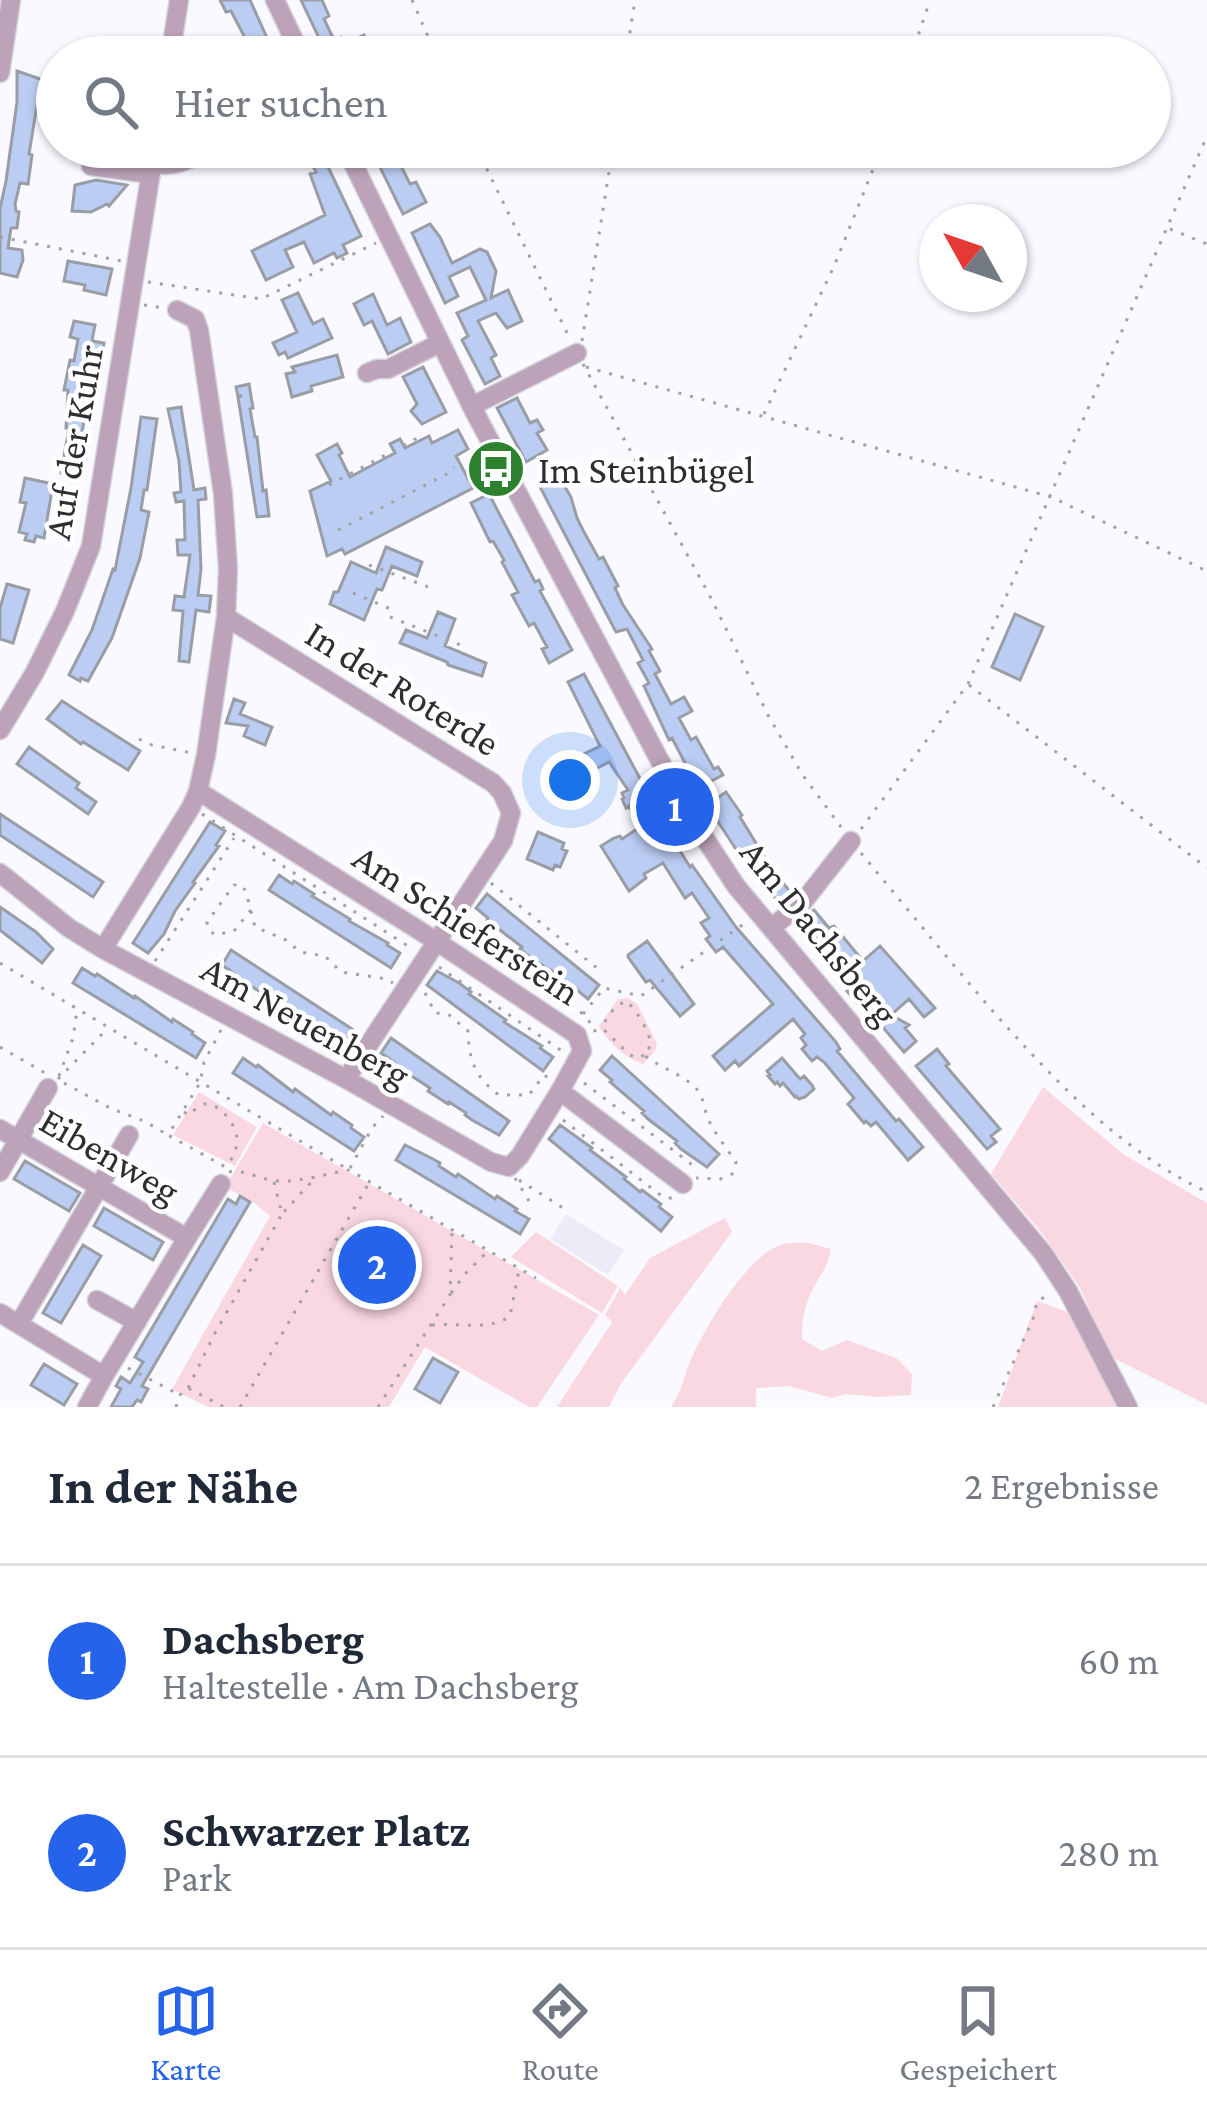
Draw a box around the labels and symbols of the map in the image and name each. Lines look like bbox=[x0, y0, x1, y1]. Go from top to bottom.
north arrow bbox=[919, 204, 1027, 312]
street label: Auf der Kuhr bbox=[35, 341, 111, 543]
bus stop icon: Im Steinbügel bbox=[465, 438, 527, 500]
place label: Im Steinbügel bbox=[538, 448, 754, 492]
street label: In der Roterde bbox=[298, 612, 508, 764]
your location bbox=[540, 750, 600, 810]
pin: 1 bbox=[636, 762, 714, 852]
street label: Am Dachsberg bbox=[731, 831, 908, 1034]
street label: Am Schieferstein bbox=[346, 835, 588, 1013]
street label: Am Neuenberg bbox=[194, 946, 418, 1097]
street label: Eibenweg bbox=[32, 1098, 187, 1213]
pin: 2 bbox=[338, 1220, 416, 1310]

